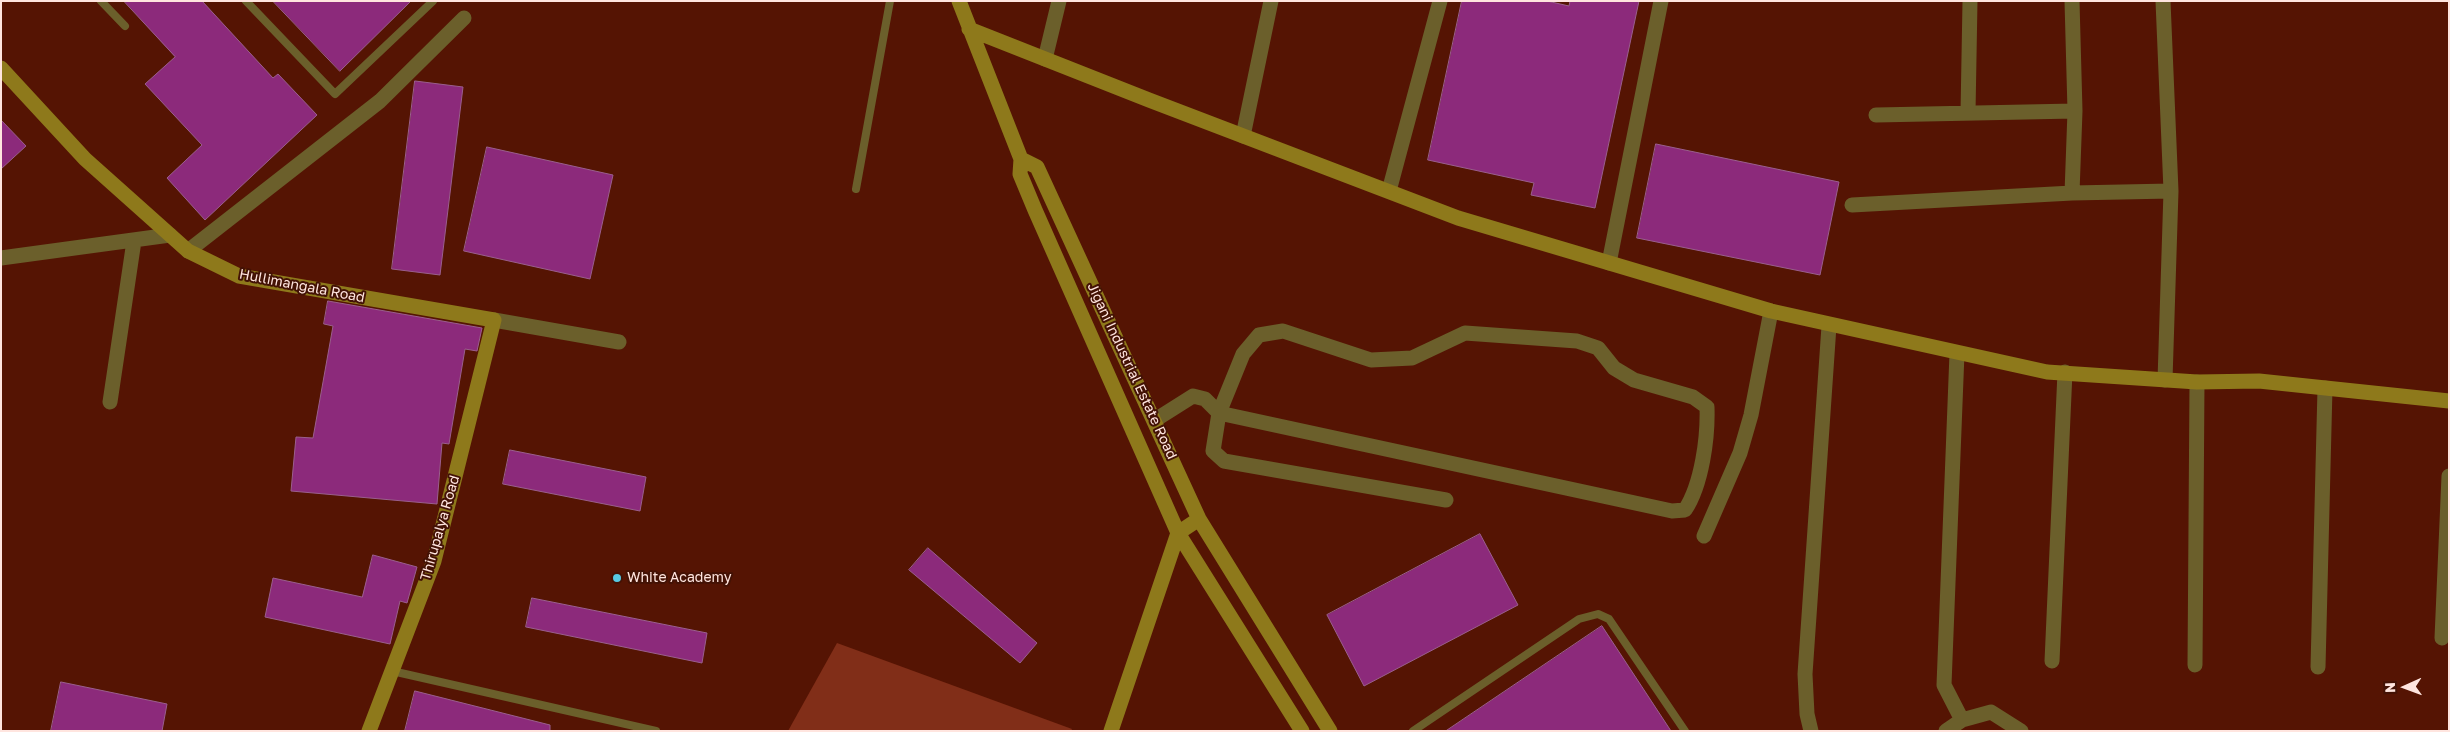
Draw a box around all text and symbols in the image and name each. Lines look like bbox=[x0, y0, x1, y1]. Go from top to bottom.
street label: Hullimangala Road bbox=[238, 266, 366, 306]
street label: Jigani Industrial Estate Road bbox=[1084, 280, 1180, 462]
street label: Thirupalya Road bbox=[417, 473, 463, 583]
place label: White Academy bbox=[627, 570, 731, 586]
marker: White Academy bbox=[611, 572, 623, 584]
north arrow bbox=[2380, 662, 2430, 712]
text: N bbox=[2381, 682, 2398, 693]

